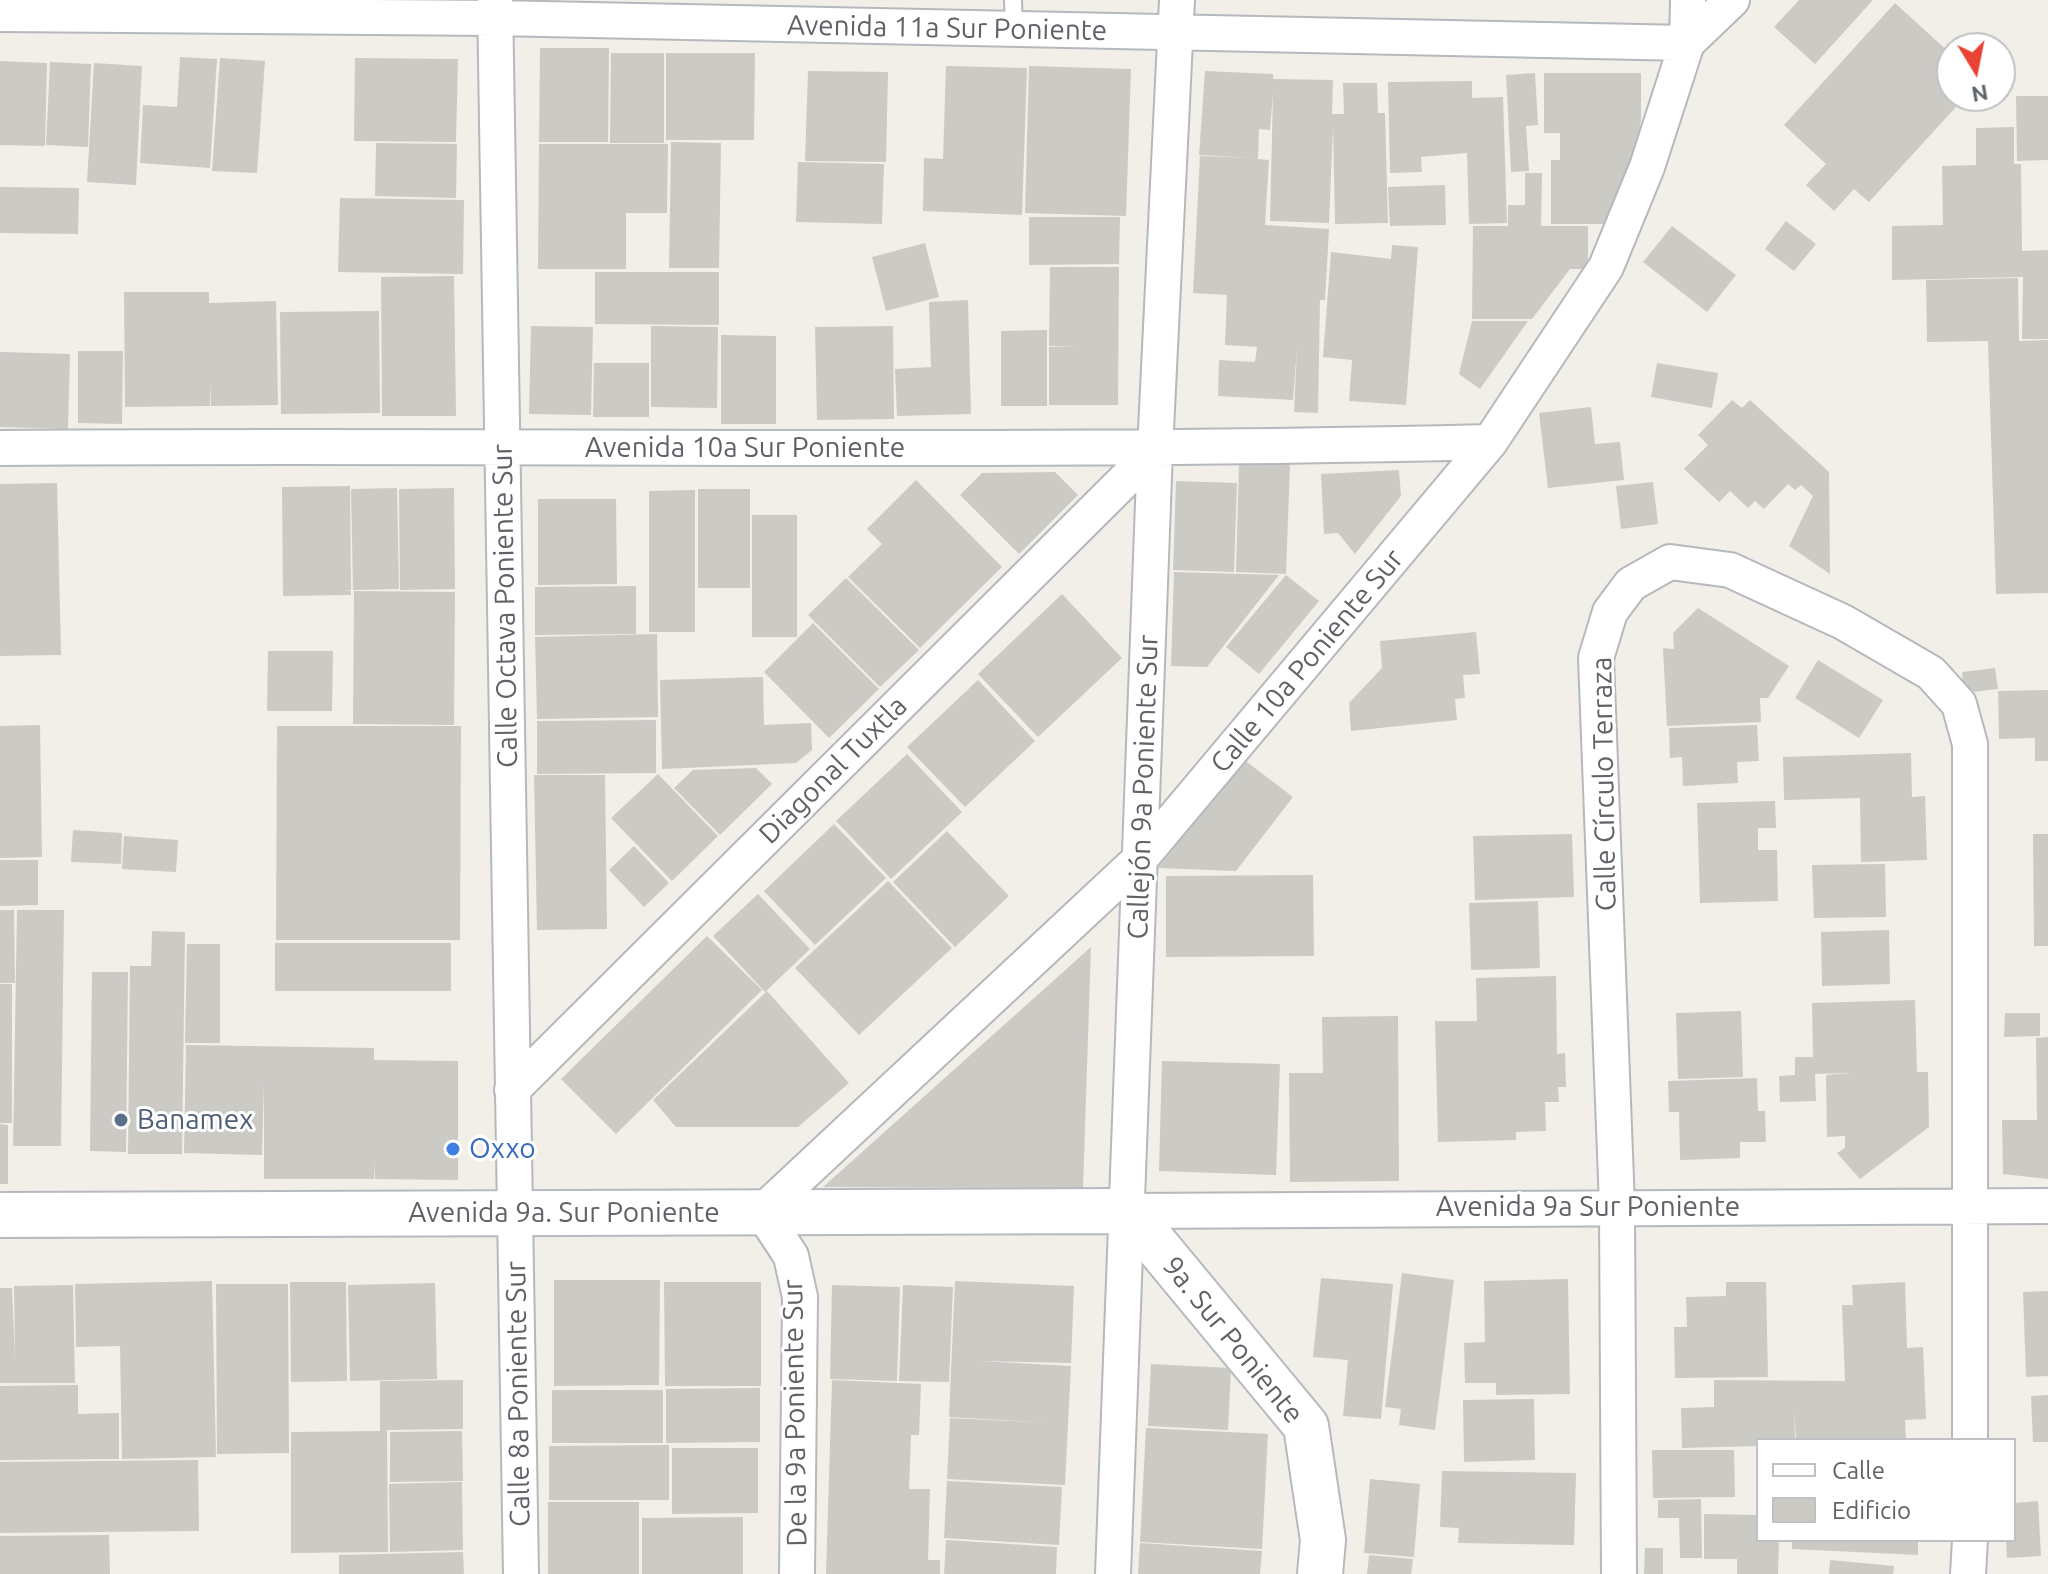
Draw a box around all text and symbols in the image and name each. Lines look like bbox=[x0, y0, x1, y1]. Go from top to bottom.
street label: Avenida 11a Sur Poniente bbox=[787, 8, 1107, 48]
north arrow bbox=[1936, 32, 2016, 112]
text: N bbox=[1970, 80, 1990, 108]
street label: Avenida 10a Sur Poniente bbox=[585, 431, 905, 465]
street label: Calle Octava Poniente Sur bbox=[485, 444, 525, 768]
street label: Calle 10a Poniente Sur bbox=[1204, 542, 1410, 780]
street label: Callejón 9a Poniente Sur bbox=[1121, 634, 1165, 940]
street label: Calle Círculo Terraza bbox=[1585, 657, 1623, 911]
street label: Diagonal Tuxtla bbox=[752, 689, 914, 851]
place label: Banamex bbox=[137, 1103, 253, 1137]
marker: Banamex bbox=[112, 1111, 130, 1129]
place label: Oxxo bbox=[469, 1132, 536, 1166]
marker: Oxxo bbox=[444, 1140, 462, 1158]
street label: Avenida 9a Sur Poniente bbox=[1436, 1190, 1740, 1224]
street label: Avenida 9a. Sur Poniente bbox=[408, 1196, 720, 1230]
street label: 9a. Sur Poniente bbox=[1156, 1250, 1310, 1430]
street label: Calle 8a Poniente Sur bbox=[499, 1261, 537, 1527]
street label: De la 9a Poniente Sur bbox=[776, 1279, 814, 1547]
legend bbox=[1756, 1438, 2016, 1542]
text: Calle bbox=[1832, 1457, 1885, 1484]
text: Edificio bbox=[1832, 1497, 1911, 1524]

